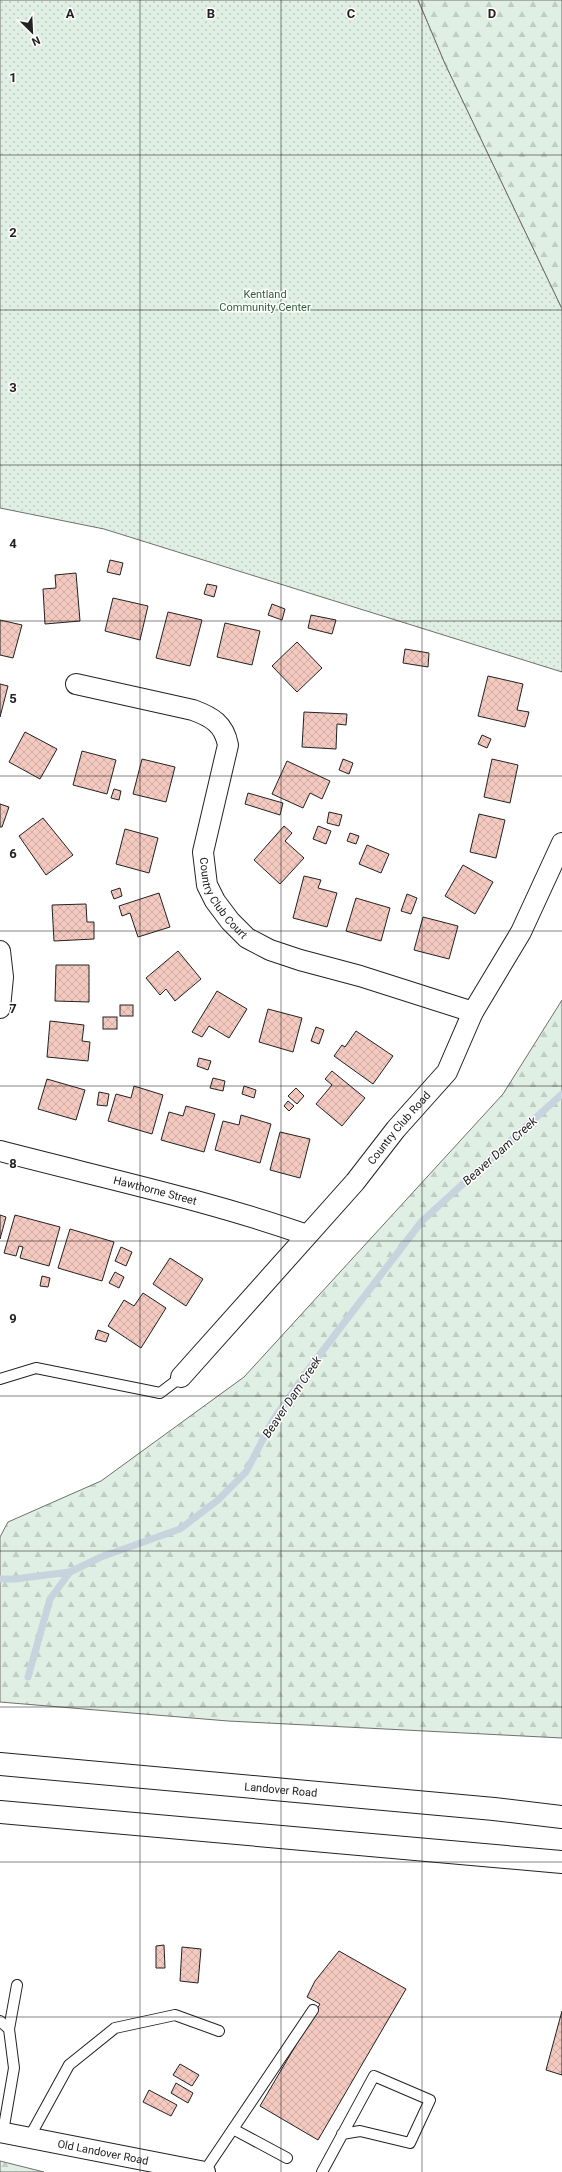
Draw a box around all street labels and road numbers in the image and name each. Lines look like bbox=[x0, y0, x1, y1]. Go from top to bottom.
street label: Country Club Court bbox=[197, 857, 251, 942]
street label: Country Club Road bbox=[365, 1089, 433, 1167]
street label: Hawthorne Street bbox=[112, 1173, 199, 1207]
street label: Landover Road bbox=[244, 1780, 318, 1799]
street label: Old Landover Road bbox=[56, 2137, 150, 2167]

